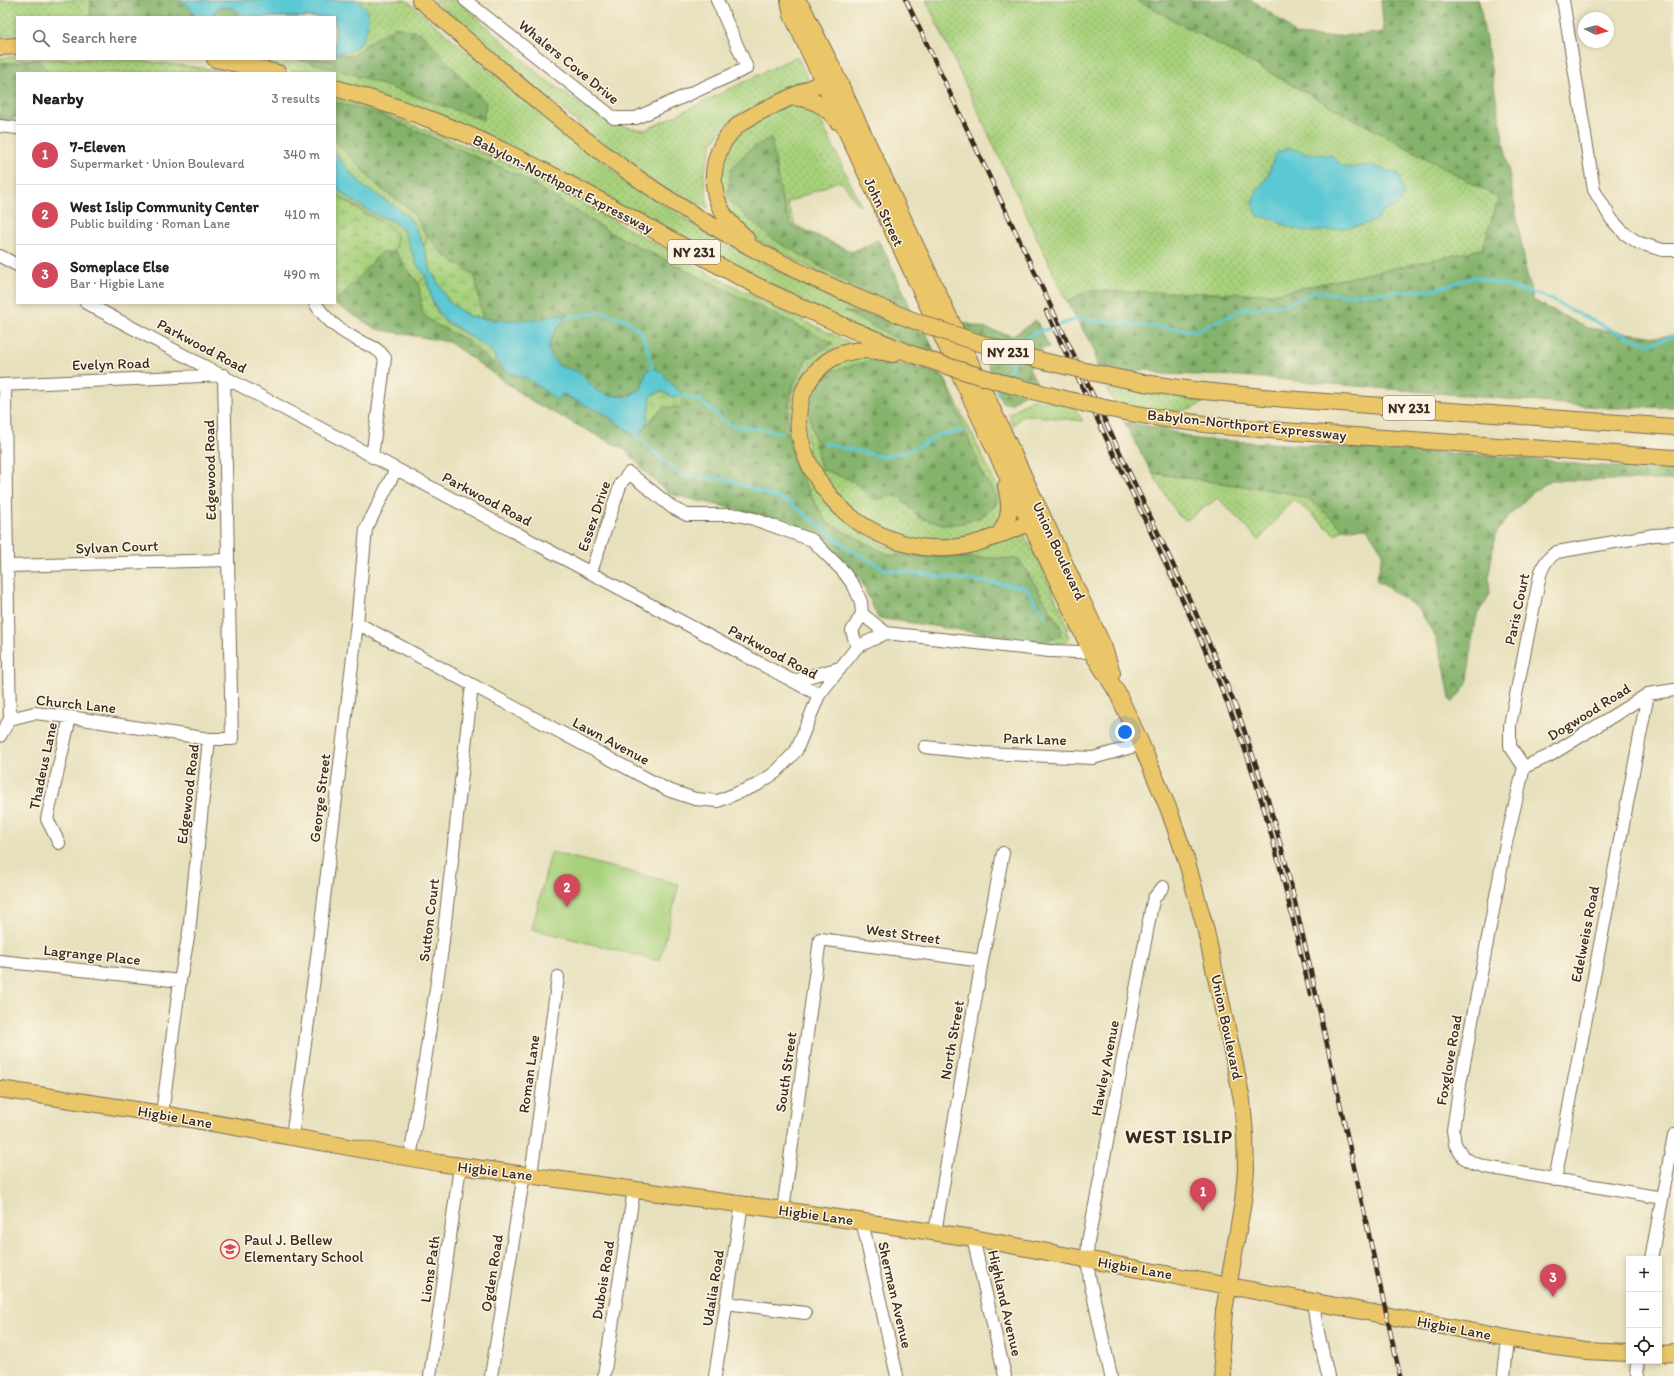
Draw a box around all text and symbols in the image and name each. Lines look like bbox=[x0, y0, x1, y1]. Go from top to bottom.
north arrow bbox=[1578, 12, 1614, 48]
search box bbox=[16, 16, 336, 60]
street label: Whalers Cove Drive bbox=[515, 16, 623, 108]
icon: search bbox=[30, 27, 52, 49]
text: Search here bbox=[62, 29, 137, 47]
text: Nearby bbox=[32, 88, 84, 108]
text: 3 results bbox=[271, 91, 320, 106]
street label: Babylon-Northport Expressway bbox=[470, 131, 656, 237]
text: 7-Eleven bbox=[70, 138, 126, 156]
text: 1 bbox=[42, 147, 48, 162]
text: 340 m bbox=[283, 147, 320, 162]
text: Supermarket · Union Boulevard bbox=[70, 156, 245, 171]
street label: John Street bbox=[860, 175, 908, 250]
text: West Islip Community Center bbox=[70, 198, 259, 216]
text: 2 bbox=[42, 207, 48, 222]
text: 410 m bbox=[284, 207, 320, 222]
text: Public building · Roman Lane bbox=[70, 216, 230, 231]
road number: NY 231 bbox=[668, 240, 720, 264]
text: Someplace Else bbox=[70, 258, 169, 276]
text: 3 bbox=[41, 267, 49, 282]
text: 490 m bbox=[284, 267, 320, 282]
text: Bar · Higbie Lane bbox=[70, 276, 164, 291]
street label: Parkwood Road bbox=[154, 315, 250, 377]
road number: NY 231 bbox=[982, 340, 1034, 364]
street label: Evelyn Road bbox=[72, 354, 150, 374]
road number: NY 231 bbox=[1383, 396, 1435, 420]
street label: Babylon-Northport Expressway bbox=[1146, 406, 1348, 444]
street label: Edgewood Road bbox=[200, 420, 220, 520]
street label: Parkwood Road bbox=[439, 468, 535, 530]
street label: Essex Drive bbox=[574, 478, 614, 554]
street label: Union Boulevard bbox=[1028, 499, 1090, 603]
street label: Sylvan Court bbox=[75, 537, 159, 557]
street label: Paris Court bbox=[1501, 571, 1533, 647]
street label: Parkwood Road bbox=[725, 621, 821, 683]
street label: Dogwood Road bbox=[1544, 679, 1634, 745]
street label: Church Lane bbox=[35, 691, 117, 717]
street label: Lawn Avenue bbox=[569, 713, 653, 769]
street label: Thadeus Lane bbox=[25, 721, 61, 811]
your location bbox=[1115, 722, 1135, 742]
street label: Park Lane bbox=[1003, 729, 1067, 749]
street label: Edgewood Road bbox=[173, 743, 203, 845]
street label: George Street bbox=[306, 752, 334, 843]
pin: 2 bbox=[554, 874, 580, 907]
street label: Sutton Court bbox=[415, 877, 443, 963]
street label: Edelweiss Road bbox=[1567, 884, 1603, 984]
street label: West Street bbox=[865, 920, 942, 948]
street label: Lagrange Place bbox=[42, 941, 142, 969]
street label: Union Boulevard bbox=[1207, 973, 1247, 1081]
street label: North Street bbox=[936, 999, 968, 1081]
street label: Foxglove Road bbox=[1432, 1013, 1466, 1107]
street label: Hawley Avenue bbox=[1087, 1019, 1123, 1117]
street label: South Street bbox=[771, 1030, 801, 1113]
street label: Roman Lane bbox=[515, 1034, 543, 1114]
street label: Higbie Lane bbox=[136, 1102, 214, 1132]
district label: WEST ISLIP bbox=[1125, 1125, 1233, 1148]
street label: Higbie Lane bbox=[457, 1157, 533, 1185]
pin: 1 bbox=[1190, 1178, 1216, 1211]
street label: Higbie Lane bbox=[778, 1201, 854, 1229]
place label: Paul J. Bellew Elementary School bbox=[244, 1231, 364, 1266]
street label: Ogden Road bbox=[477, 1232, 507, 1313]
street label: Lions Path bbox=[416, 1234, 444, 1304]
school or university icon: Paul J. Bellew Elementary School bbox=[219, 1238, 241, 1260]
street label: Dubois Road bbox=[588, 1239, 618, 1321]
street label: Sherman Avenue bbox=[874, 1240, 916, 1350]
street label: Udalia Road bbox=[698, 1248, 728, 1328]
street label: Highland Avenue bbox=[984, 1248, 1026, 1358]
street label: Higbie Lane bbox=[1096, 1253, 1174, 1283]
map controls bbox=[1626, 1256, 1662, 1364]
button: + bbox=[1626, 1256, 1662, 1292]
pin: 3 bbox=[1540, 1264, 1566, 1297]
button: − bbox=[1626, 1292, 1662, 1328]
street label: Higbie Lane bbox=[1415, 1312, 1493, 1344]
button: locate bbox=[1626, 1328, 1662, 1364]

